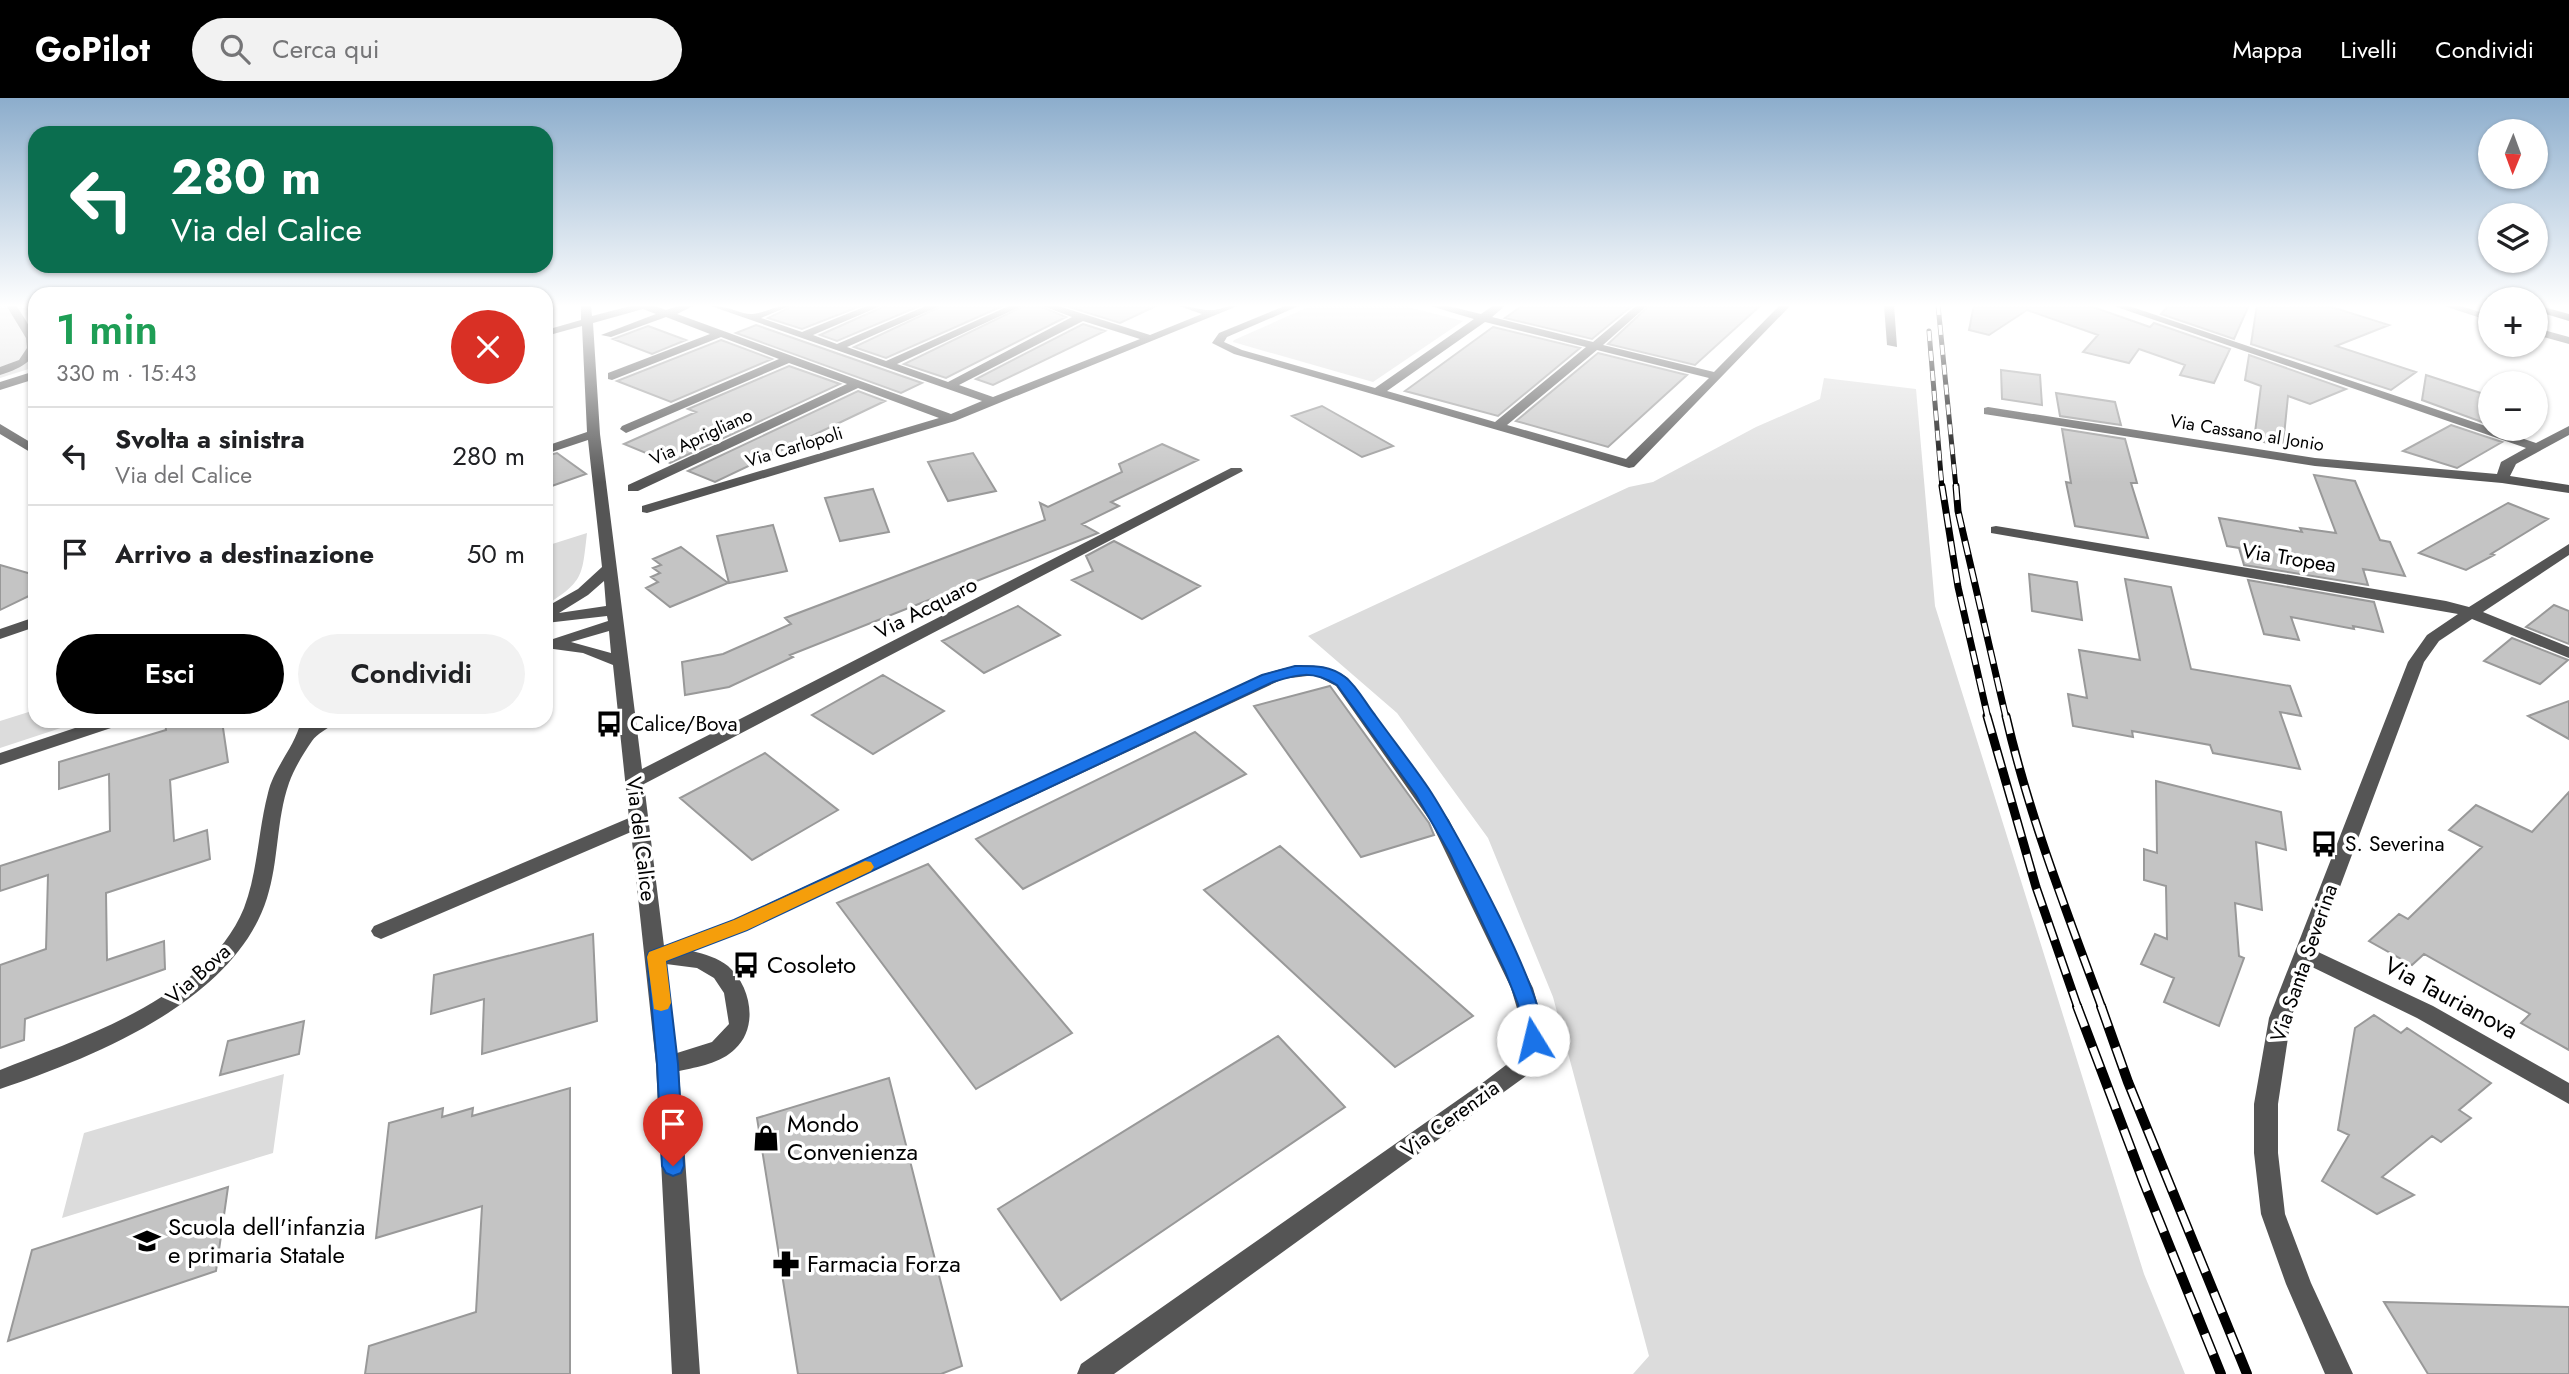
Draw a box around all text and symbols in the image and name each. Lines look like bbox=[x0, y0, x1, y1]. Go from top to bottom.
search box bbox=[192, 18, 682, 81]
text: GoPilot bbox=[35, 26, 150, 73]
icon: search bbox=[216, 30, 254, 68]
text: Cerca qui bbox=[272, 30, 380, 68]
text: Mappa bbox=[2232, 32, 2302, 67]
text: Livelli bbox=[2340, 32, 2397, 67]
text: Condividi bbox=[2435, 32, 2534, 67]
north arrow bbox=[2478, 119, 2548, 189]
map controls bbox=[2478, 119, 2548, 441]
text: 280 m bbox=[171, 142, 321, 212]
icon: left bbox=[56, 154, 147, 245]
button: layers bbox=[2478, 203, 2548, 273]
text: Via del Calice bbox=[171, 207, 362, 253]
button: + bbox=[2478, 287, 2548, 357]
text: 1 min bbox=[56, 299, 158, 360]
button: close bbox=[451, 310, 525, 384]
text: 330 m · 15:43 bbox=[56, 356, 197, 390]
button: − bbox=[2478, 371, 2548, 441]
street label: Via Aprigliano bbox=[645, 402, 757, 472]
street label: Via Cassano al Jonio bbox=[2168, 408, 2326, 458]
text: Svolta a sinistra bbox=[115, 420, 305, 458]
street label: Via Carlopoli bbox=[742, 420, 846, 474]
icon: left bbox=[56, 437, 94, 475]
text: 280 m bbox=[452, 437, 525, 475]
text: Via del Calice bbox=[115, 458, 252, 492]
icon: arrive bbox=[56, 535, 94, 573]
text: Arrivo a destinazione bbox=[115, 535, 374, 573]
text: 50 m bbox=[467, 535, 525, 573]
street label: Via Tropea bbox=[2240, 536, 2338, 580]
street label: Via Acquaro bbox=[870, 569, 982, 647]
button: Esci bbox=[56, 634, 284, 714]
button: Condividi bbox=[298, 634, 525, 714]
bus stop icon: Calice/Bova bbox=[594, 709, 624, 739]
place label: Calice/Bova bbox=[630, 709, 738, 739]
street label: Via del Calice bbox=[618, 775, 664, 903]
bus stop icon: S. Severina bbox=[2309, 829, 2339, 859]
place label: S. Severina bbox=[2345, 829, 2445, 859]
street label: Via Santa Severina bbox=[2263, 880, 2345, 1046]
street label: Via Bova bbox=[159, 937, 237, 1011]
place label: Cosoleto bbox=[767, 947, 856, 982]
street label: Via Taurianova bbox=[2378, 948, 2524, 1048]
bus stop icon: Cosoleto bbox=[731, 950, 761, 980]
position arrow bbox=[1496, 1003, 1570, 1077]
street label: Via Cerenzia bbox=[1395, 1073, 1505, 1165]
pin bbox=[643, 1094, 703, 1166]
icon: arrive bbox=[654, 1105, 692, 1143]
place label: Mondo Convenienza bbox=[787, 1106, 918, 1169]
shop icon: Mondo Convenienza bbox=[751, 1123, 781, 1153]
place label: Scuola dell'infanzia e primaria Statale bbox=[168, 1209, 365, 1272]
school or university icon: Scuola dell'infanzia e primaria Statale bbox=[132, 1226, 162, 1256]
place label: Farmacia Forza bbox=[807, 1246, 961, 1281]
pharmacy icon: Farmacia Forza bbox=[771, 1249, 801, 1279]

